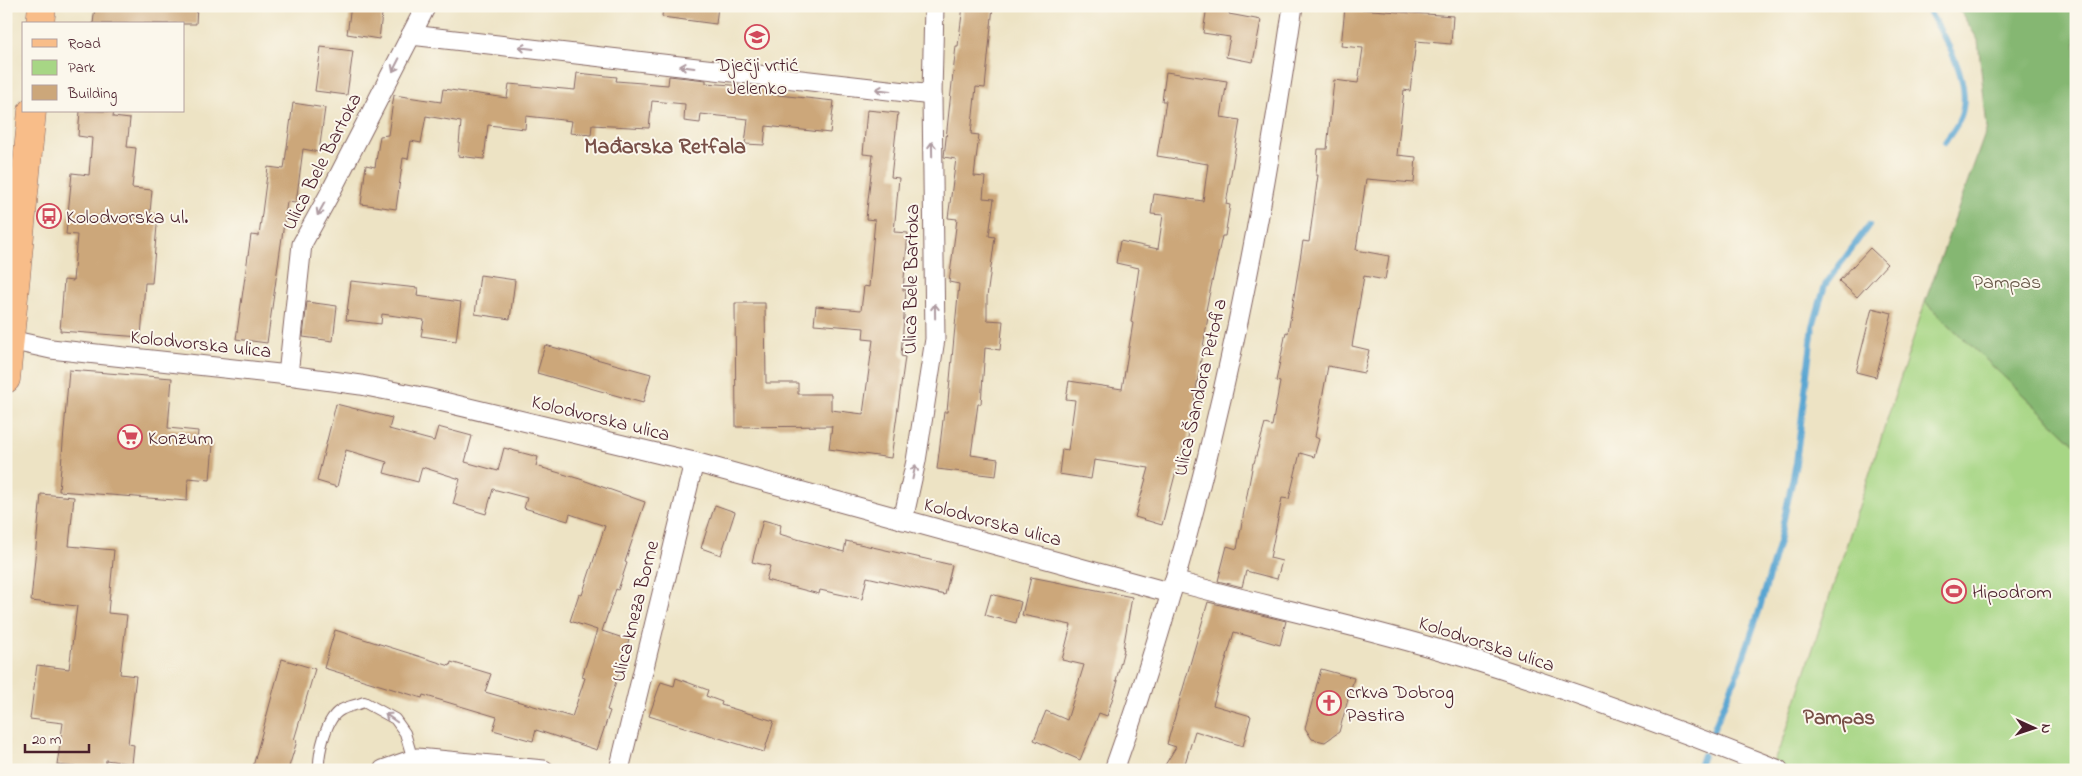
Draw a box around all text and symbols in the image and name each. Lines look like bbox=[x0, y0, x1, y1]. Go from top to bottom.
legend bbox=[22, 22, 185, 112]
school or university icon: Dječji vrtić Jelenko bbox=[744, 24, 770, 50]
text: Road bbox=[68, 33, 101, 55]
one-way arrow bbox=[518, 43, 534, 53]
place label: Dječji vrtić Jelenko bbox=[715, 52, 798, 104]
text: Park bbox=[68, 57, 96, 79]
one-way arrow bbox=[390, 57, 400, 72]
one-way arrow bbox=[679, 62, 695, 72]
text: Building bbox=[67, 83, 117, 106]
one-way arrow bbox=[876, 85, 892, 95]
street label: Ulica Bele Bartoka bbox=[276, 88, 370, 236]
district label: Mađarska Retfala bbox=[584, 132, 746, 164]
one-way arrow bbox=[928, 141, 937, 157]
one-way arrow bbox=[316, 202, 326, 217]
bus stop icon: Kolodvorska ul. bbox=[36, 203, 62, 229]
place label: Kolodvorska ul. bbox=[66, 204, 188, 233]
street label: Ulica Bele Bartoka bbox=[897, 204, 928, 355]
park label: Pampas bbox=[1973, 269, 2041, 298]
street label: Ulica Šandora Petofia bbox=[1167, 296, 1236, 479]
one-way arrow bbox=[930, 304, 940, 320]
street label: Kolodvorska ulica bbox=[129, 324, 273, 367]
street label: Kolodvorska ulica bbox=[528, 388, 673, 451]
supermarket icon: Konzum bbox=[117, 424, 143, 450]
place label: Konzum bbox=[148, 425, 213, 454]
one-way arrow bbox=[909, 465, 919, 481]
street label: Kolodvorska ulica bbox=[920, 491, 1064, 556]
street label: Ulica kneza Borne bbox=[605, 538, 668, 685]
sports icon: Hipodrom bbox=[1941, 578, 1967, 604]
place label: Hipodrom bbox=[1972, 579, 2052, 608]
street label: Kolodvorska ulica bbox=[1414, 610, 1558, 681]
place label: crkva Dobrog Pastira bbox=[1346, 679, 1454, 731]
church icon: crkva Dobrog Pastira bbox=[1316, 690, 1342, 716]
district label: Pampas bbox=[1803, 704, 1875, 734]
north arrow bbox=[2010, 704, 2060, 754]
one-way arrow bbox=[384, 713, 398, 723]
scale bar bbox=[25, 721, 89, 753]
text: N bbox=[2035, 723, 2056, 734]
text: 20 m bbox=[32, 729, 62, 751]

